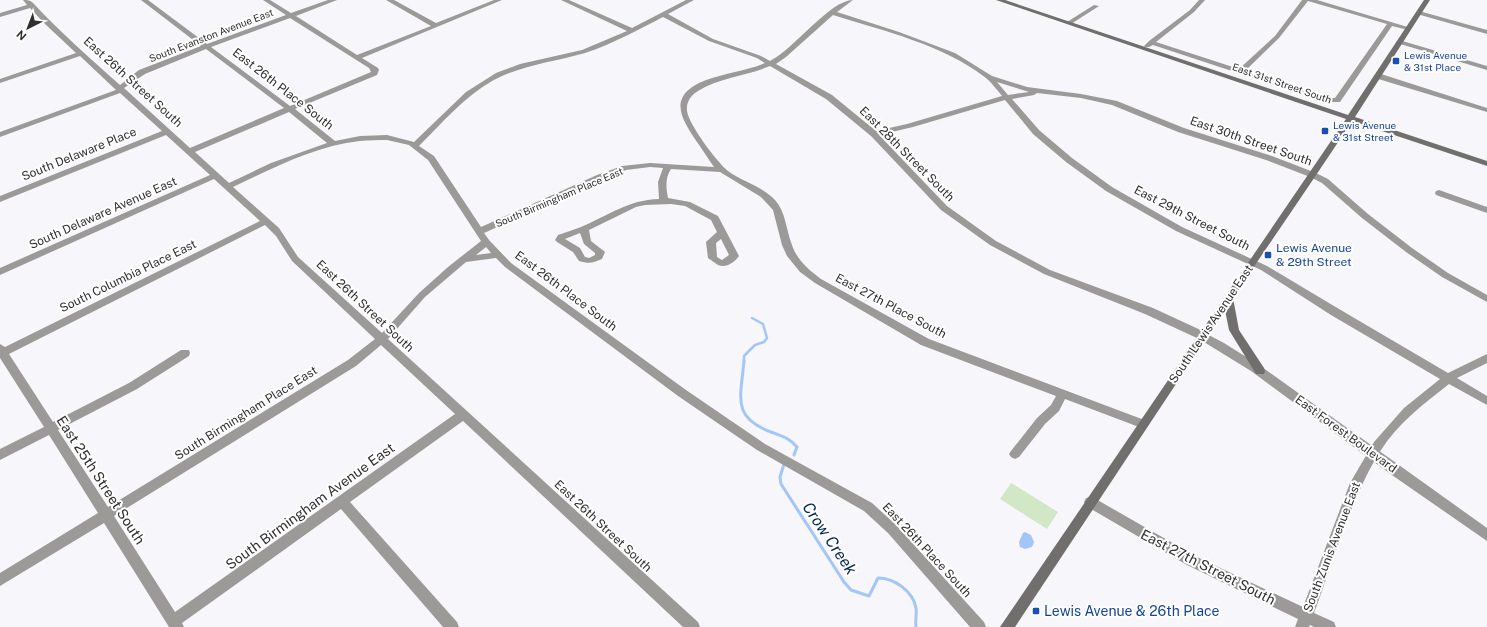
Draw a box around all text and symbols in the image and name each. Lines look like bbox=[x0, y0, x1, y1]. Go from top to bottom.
street label: South Evanston Avenue East bbox=[147, 6, 275, 64]
north arrow bbox=[8, 8, 48, 48]
text: N bbox=[14, 28, 29, 43]
street label: East 26th Street South bbox=[81, 34, 185, 130]
street label: East 26th Place South bbox=[230, 45, 336, 133]
place label: Lewis Avenue & 31st Place bbox=[1404, 49, 1468, 73]
marker: Lewis Avenue & 31st Place bbox=[1391, 56, 1401, 66]
street label: East 31st Street South bbox=[1231, 60, 1333, 106]
street label: East 28th Street South bbox=[857, 104, 957, 204]
street label: East 30th Street South bbox=[1188, 114, 1314, 168]
place label: Lewis Avenue & 31st Street bbox=[1333, 119, 1397, 143]
street label: South Delaware Place bbox=[20, 124, 139, 183]
marker: Lewis Avenue & 31st Street bbox=[1320, 126, 1330, 136]
street label: South Birmingham Place East bbox=[493, 165, 625, 229]
street label: South Delaware Avenue East bbox=[27, 174, 179, 252]
street label: East 29th Street South bbox=[1132, 183, 1252, 253]
street label: South Columbia Place East bbox=[57, 237, 199, 315]
place label: Lewis Avenue & 29th Street bbox=[1276, 241, 1352, 269]
street label: East 26th Place South bbox=[512, 248, 620, 334]
marker: Lewis Avenue & 29th Street bbox=[1263, 250, 1273, 260]
street label: East 26th Street South bbox=[313, 257, 417, 355]
street label: South Lewis Avenue East bbox=[1166, 262, 1256, 386]
street label: East 27th Place South bbox=[833, 271, 949, 341]
street label: South Birmingham Place East bbox=[172, 363, 320, 463]
street label: East Forest Boulevard bbox=[1292, 392, 1400, 476]
street label: East 25th Street South bbox=[54, 413, 148, 547]
street label: South Birmingham Avenue East bbox=[223, 439, 397, 573]
street label: East 26th Street South bbox=[551, 477, 655, 575]
street label: South Zunis Avenue East bbox=[1301, 480, 1363, 614]
water label: Crow Creek bbox=[798, 498, 861, 578]
street label: East 26th Place South bbox=[880, 500, 974, 600]
street label: East 27th Street South bbox=[1138, 526, 1278, 608]
place label: Lewis Avenue & 26th Place bbox=[1044, 603, 1220, 619]
marker: Lewis Avenue & 26th Place bbox=[1031, 606, 1041, 616]

